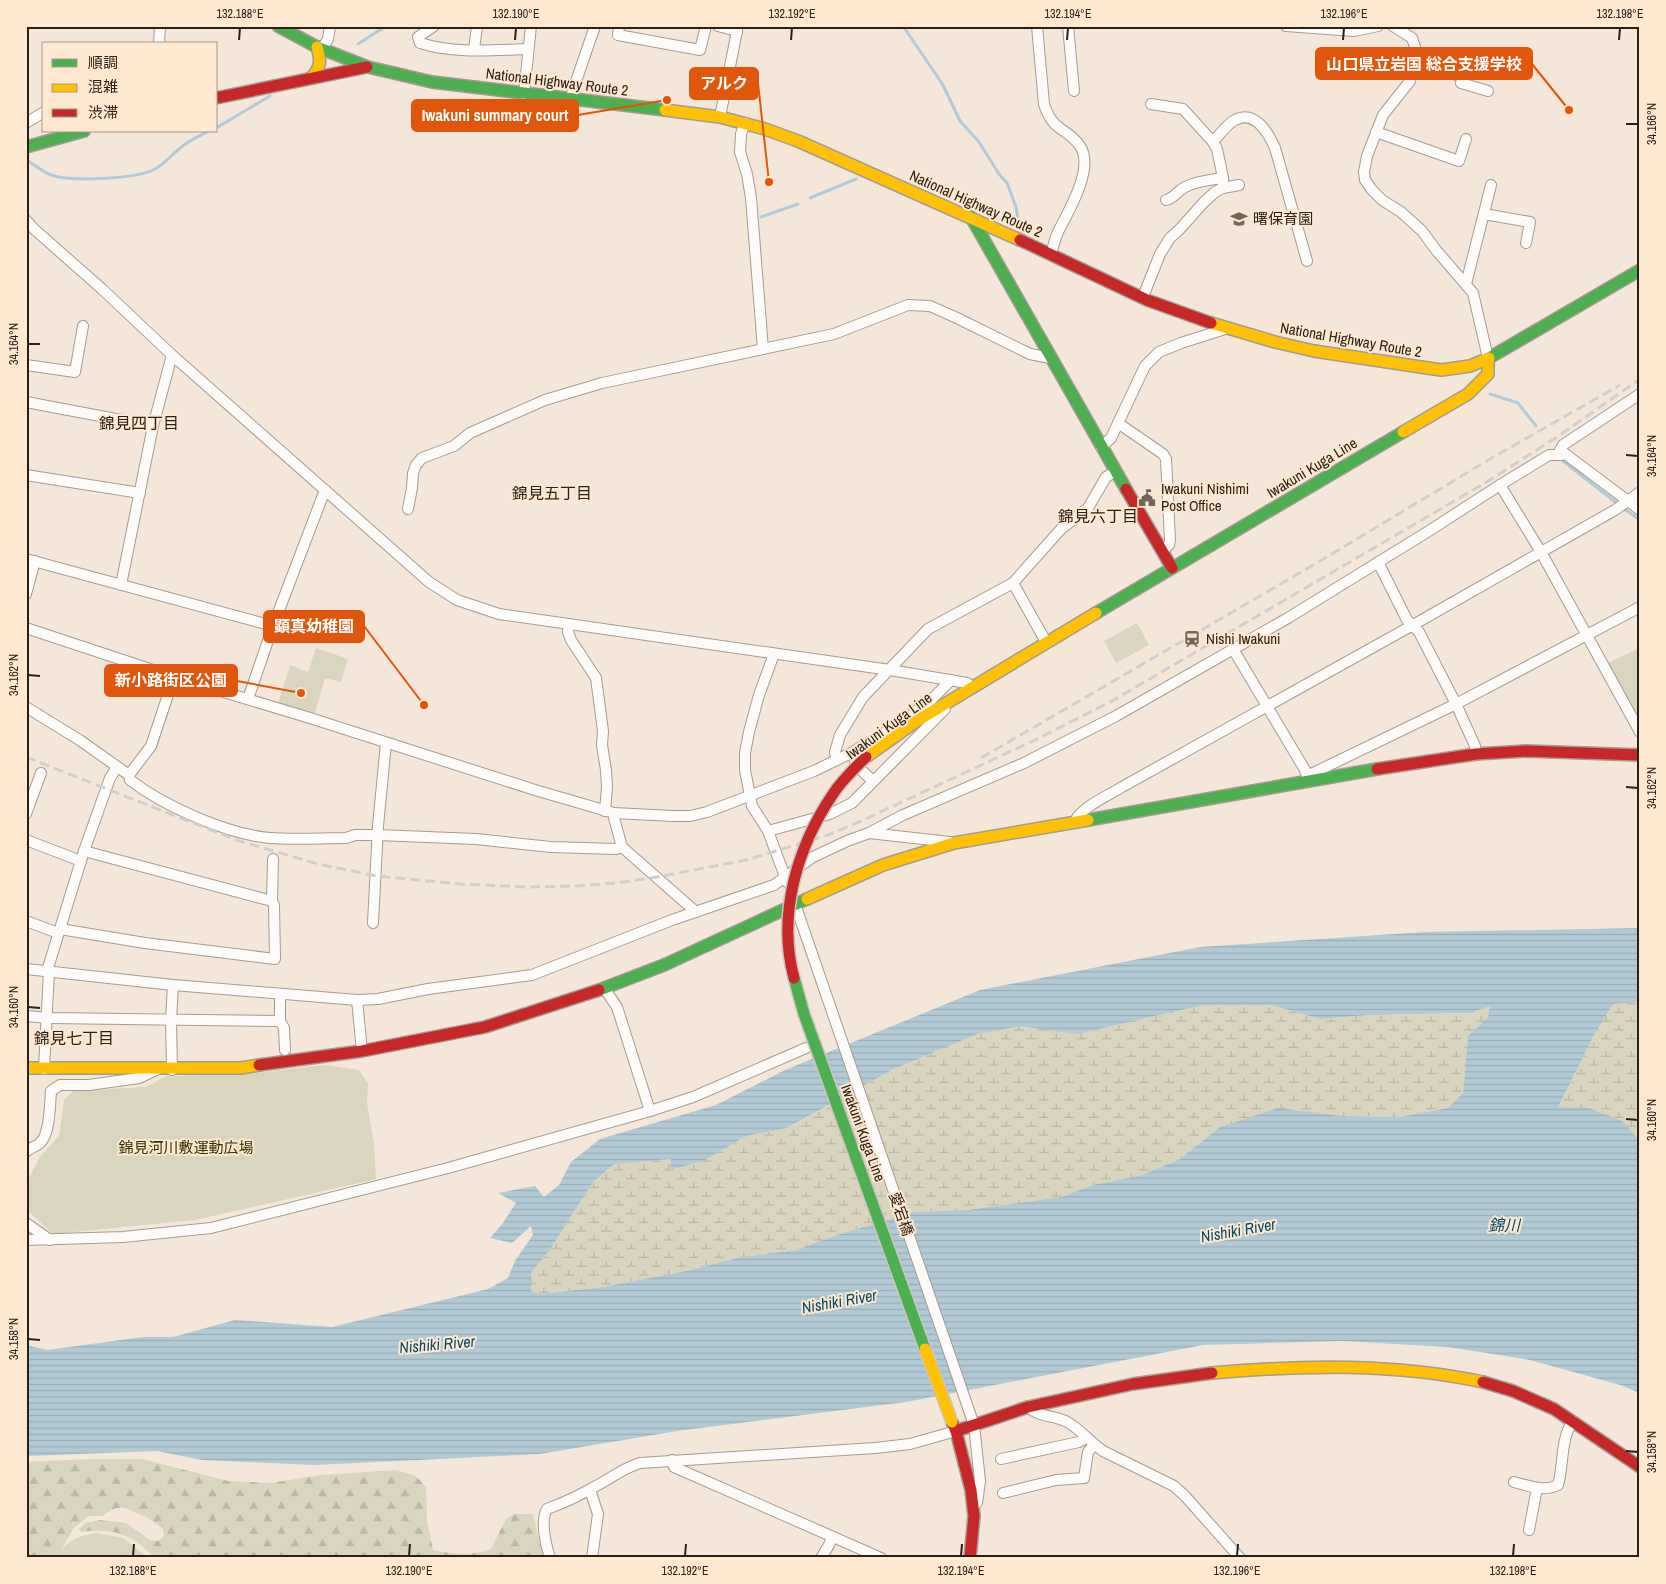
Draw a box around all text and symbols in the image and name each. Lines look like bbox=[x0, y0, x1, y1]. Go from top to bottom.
text: 132.188°E bbox=[217, 6, 263, 22]
text: 132.190°E bbox=[493, 6, 539, 22]
text: 132.192°E bbox=[769, 6, 815, 22]
text: 132.194°E bbox=[1045, 6, 1091, 22]
text: 132.196°E bbox=[1321, 6, 1367, 22]
text: 132.198°E bbox=[1597, 6, 1643, 22]
legend bbox=[42, 42, 218, 132]
callout: 山口県立岩国 総合支援学校 bbox=[1316, 48, 1532, 79]
text: 順調 bbox=[88, 52, 118, 73]
text: 山口県立岩国 総合支援学校 bbox=[1326, 53, 1522, 75]
street label: National Highway Route 2 bbox=[485, 62, 630, 101]
callout: アルク bbox=[690, 68, 758, 99]
text: アルク bbox=[700, 72, 748, 94]
text: 混雑 bbox=[88, 76, 118, 97]
callout: Iwakuni summary court bbox=[412, 100, 578, 131]
text: 渋滞 bbox=[88, 102, 118, 123]
text: 34.166°N bbox=[1644, 103, 1660, 145]
text: Iwakuni summary court bbox=[422, 104, 569, 126]
street label: National Highway Route 2 bbox=[906, 165, 1046, 242]
place label: 曙保育園 bbox=[1253, 208, 1313, 229]
school or university icon: 曙保育園 bbox=[1229, 209, 1249, 229]
street label: National Highway Route 2 bbox=[1279, 317, 1424, 362]
text: 34.164°N bbox=[6, 323, 22, 365]
district label: 錦見四丁目 bbox=[99, 412, 179, 434]
street label: Iwakuni Kuga Line bbox=[1263, 432, 1361, 503]
text: 34.164°N bbox=[1644, 435, 1660, 477]
place label: Iwakuni Nishimi Post Office bbox=[1161, 478, 1249, 516]
district label: 錦見五丁目 bbox=[512, 482, 592, 504]
public building icon: Iwakuni Nishimi Post Office bbox=[1137, 488, 1157, 508]
district label: 錦見六丁目 bbox=[1058, 505, 1138, 527]
callout: 顕真幼稚園 bbox=[264, 611, 364, 642]
text: 顕真幼稚園 bbox=[274, 615, 354, 637]
place label: Nishi Iwakuni bbox=[1206, 628, 1281, 649]
station icon: Nishi Iwakuni bbox=[1182, 629, 1202, 649]
text: 34.162°N bbox=[6, 654, 22, 696]
callout: 新小路街区公園 bbox=[105, 665, 237, 696]
text: 新小路街区公園 bbox=[115, 669, 227, 691]
street label: Iwakuni Kuga Line bbox=[841, 687, 936, 764]
text: 34.162°N bbox=[1644, 767, 1660, 809]
text: 34.160°N bbox=[6, 986, 22, 1028]
district label: 錦見七丁目 bbox=[34, 1027, 114, 1049]
street label: Iwakuni Kuga Line bbox=[836, 1081, 891, 1184]
text: 34.160°N bbox=[1644, 1099, 1660, 1141]
park label: 錦見河川敷運動広場 bbox=[118, 1137, 254, 1158]
street label: 愛宕橋 bbox=[884, 1189, 919, 1239]
water label: Nishiki River bbox=[1199, 1212, 1278, 1247]
water label: 錦川 bbox=[1488, 1214, 1522, 1236]
water label: Nishiki River bbox=[800, 1283, 879, 1318]
text: 34.158°N bbox=[6, 1318, 22, 1360]
water label: Nishiki River bbox=[398, 1330, 476, 1358]
text: 34.158°N bbox=[1644, 1431, 1660, 1473]
text: 132.188°E bbox=[110, 1563, 156, 1579]
text: 132.190°E bbox=[386, 1563, 432, 1579]
text: 132.192°E bbox=[662, 1563, 708, 1579]
text: 132.194°E bbox=[938, 1563, 984, 1579]
text: 132.196°E bbox=[1214, 1563, 1260, 1579]
text: 132.198°E bbox=[1490, 1563, 1536, 1579]

